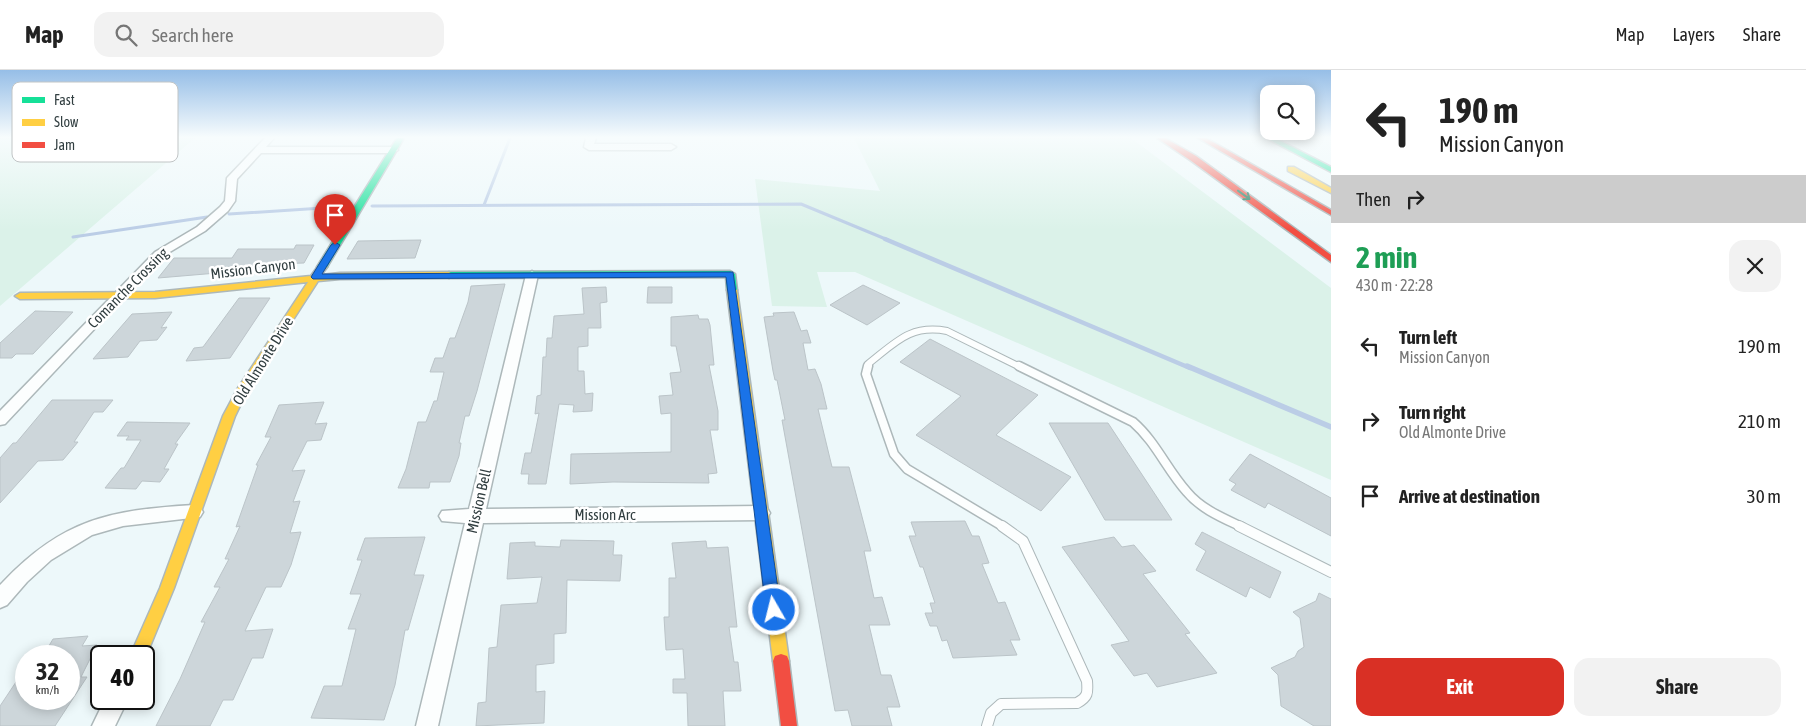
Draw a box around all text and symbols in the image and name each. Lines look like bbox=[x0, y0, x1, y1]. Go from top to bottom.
search box bbox=[94, 12, 444, 57]
text: Map bbox=[25, 21, 64, 48]
icon: search bbox=[112, 21, 140, 49]
text: Search here bbox=[152, 24, 234, 46]
text: Map bbox=[1615, 24, 1644, 45]
text: Layers bbox=[1672, 24, 1715, 45]
text: Share bbox=[1743, 24, 1781, 45]
legend bbox=[12, 82, 178, 162]
map controls bbox=[1260, 85, 1315, 140]
button: search bbox=[1260, 85, 1315, 140]
icon: left bbox=[1356, 90, 1421, 155]
text: 190 m bbox=[1439, 90, 1518, 130]
text: Fast bbox=[54, 92, 75, 108]
text: Slow bbox=[54, 114, 79, 130]
text: Mission Canyon bbox=[1439, 131, 1564, 157]
text: Jam bbox=[54, 137, 75, 153]
icon: right bbox=[1401, 185, 1429, 213]
text: Then bbox=[1356, 188, 1391, 210]
one-way arrow bbox=[1237, 190, 1251, 200]
pin bbox=[314, 194, 356, 245]
icon: arrive bbox=[321, 201, 349, 229]
text: 2 min bbox=[1356, 240, 1417, 274]
button: close bbox=[1729, 240, 1781, 292]
street label: Comanche Crossing bbox=[84, 244, 172, 331]
street label: Mission Canyon bbox=[210, 255, 296, 282]
text: 430 m · 22:28 bbox=[1356, 276, 1433, 294]
street label: Old Almonte Drive bbox=[229, 314, 296, 408]
text: Turn left bbox=[1399, 326, 1457, 348]
icon: left bbox=[1356, 332, 1384, 360]
text: 190 m bbox=[1738, 335, 1781, 357]
text: Mission Canyon bbox=[1399, 348, 1490, 366]
text: Turn right bbox=[1399, 401, 1466, 423]
icon: right bbox=[1356, 407, 1384, 435]
text: 210 m bbox=[1738, 410, 1781, 432]
text: Old Almonte Drive bbox=[1399, 423, 1506, 441]
street label: Mission Bell bbox=[463, 467, 494, 535]
icon: arrive bbox=[1356, 482, 1384, 510]
text: Arrive at destination bbox=[1399, 485, 1540, 507]
text: 30 m bbox=[1747, 485, 1781, 507]
street label: Mission Arc bbox=[574, 506, 636, 523]
position arrow bbox=[747, 583, 799, 635]
speed limit sign: 40 bbox=[90, 645, 155, 710]
text: 32 bbox=[36, 657, 59, 685]
button: Exit bbox=[1356, 658, 1564, 716]
button: Share bbox=[1574, 658, 1781, 716]
text: km/h bbox=[36, 683, 59, 697]

